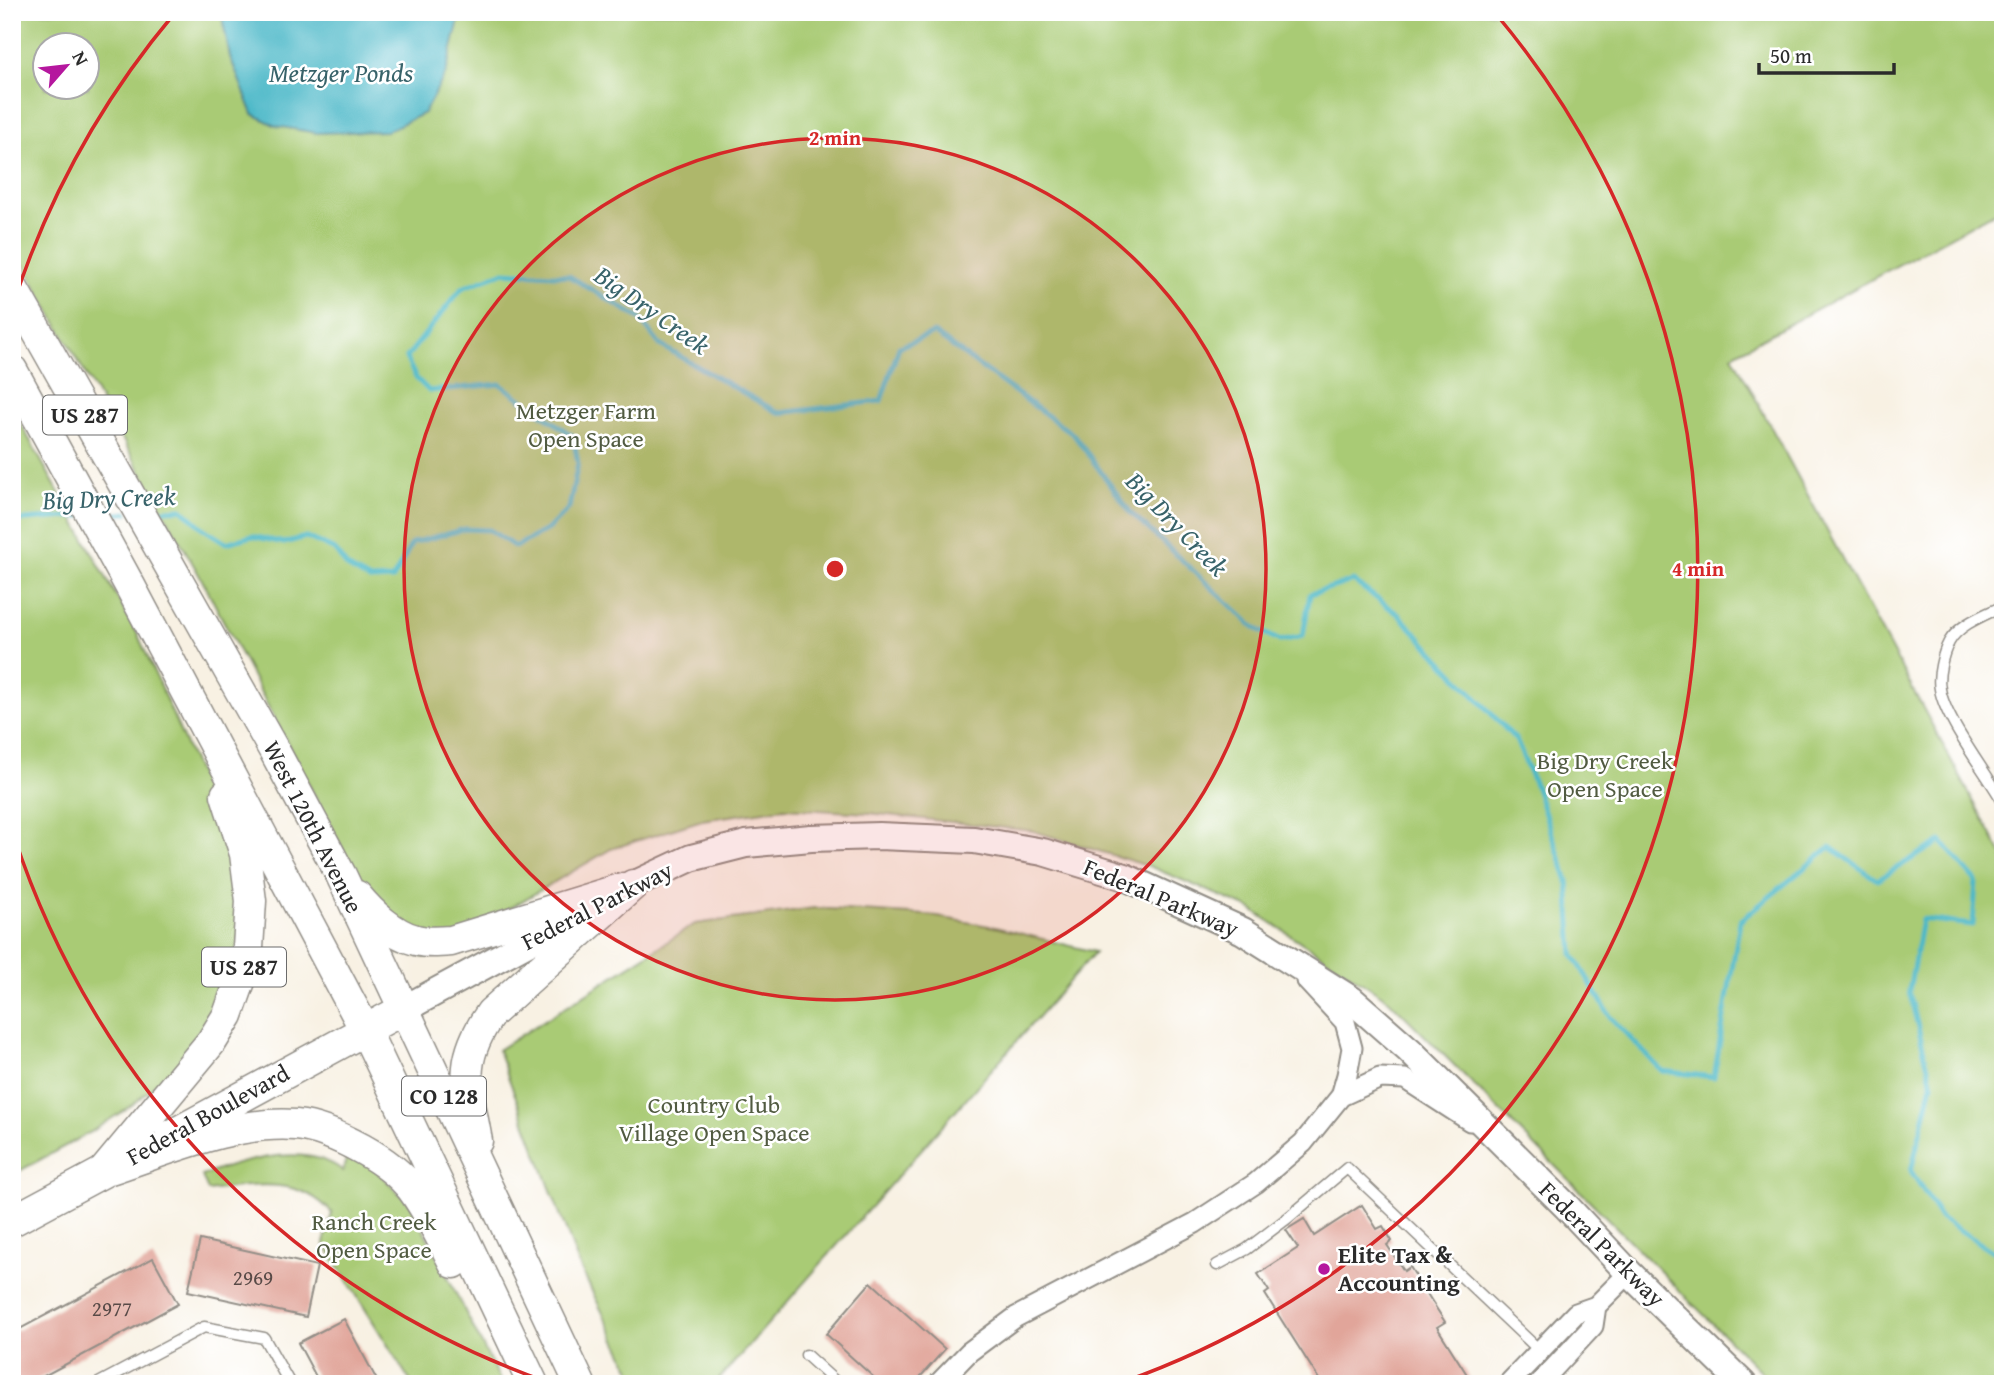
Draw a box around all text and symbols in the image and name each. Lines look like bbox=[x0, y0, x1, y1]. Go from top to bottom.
north arrow bbox=[32, 32, 102, 102]
scale bar bbox=[1759, 32, 1894, 76]
text: 50 m bbox=[1770, 40, 1812, 71]
text: N bbox=[66, 46, 96, 70]
water label: Metzger Ponds bbox=[269, 53, 414, 92]
text: 2 min bbox=[809, 122, 862, 153]
water label: Big Dry Creek bbox=[586, 255, 718, 364]
park label: Metzger Farm Open Space bbox=[516, 393, 656, 456]
road number: US 287 bbox=[43, 396, 127, 434]
water label: Big Dry Creek bbox=[1116, 462, 1238, 585]
water label: Big Dry Creek bbox=[41, 476, 176, 519]
text: 4 min bbox=[1672, 553, 1725, 584]
centre of rings bbox=[823, 557, 847, 581]
street label: West 120th Avenue bbox=[255, 734, 372, 919]
park label: Big Dry Creek Open Space bbox=[1537, 743, 1674, 806]
street label: Federal Parkway bbox=[1078, 849, 1244, 946]
street label: Federal Parkway bbox=[515, 852, 678, 959]
road number: US 287 bbox=[202, 948, 286, 986]
street label: Federal Boulevard bbox=[120, 1055, 296, 1174]
road number: CO 128 bbox=[402, 1077, 486, 1116]
park label: Country Club Village Open Space bbox=[618, 1087, 810, 1150]
street label: Federal Parkway bbox=[1531, 1173, 1673, 1315]
park label: Ranch Creek Open Space bbox=[312, 1204, 437, 1267]
place label: Elite Tax & Accounting bbox=[1338, 1237, 1460, 1300]
marker: Elite Tax & Accounting bbox=[1316, 1261, 1332, 1277]
house number: 2969 bbox=[233, 1262, 273, 1293]
house number: 2977 bbox=[92, 1293, 132, 1324]

